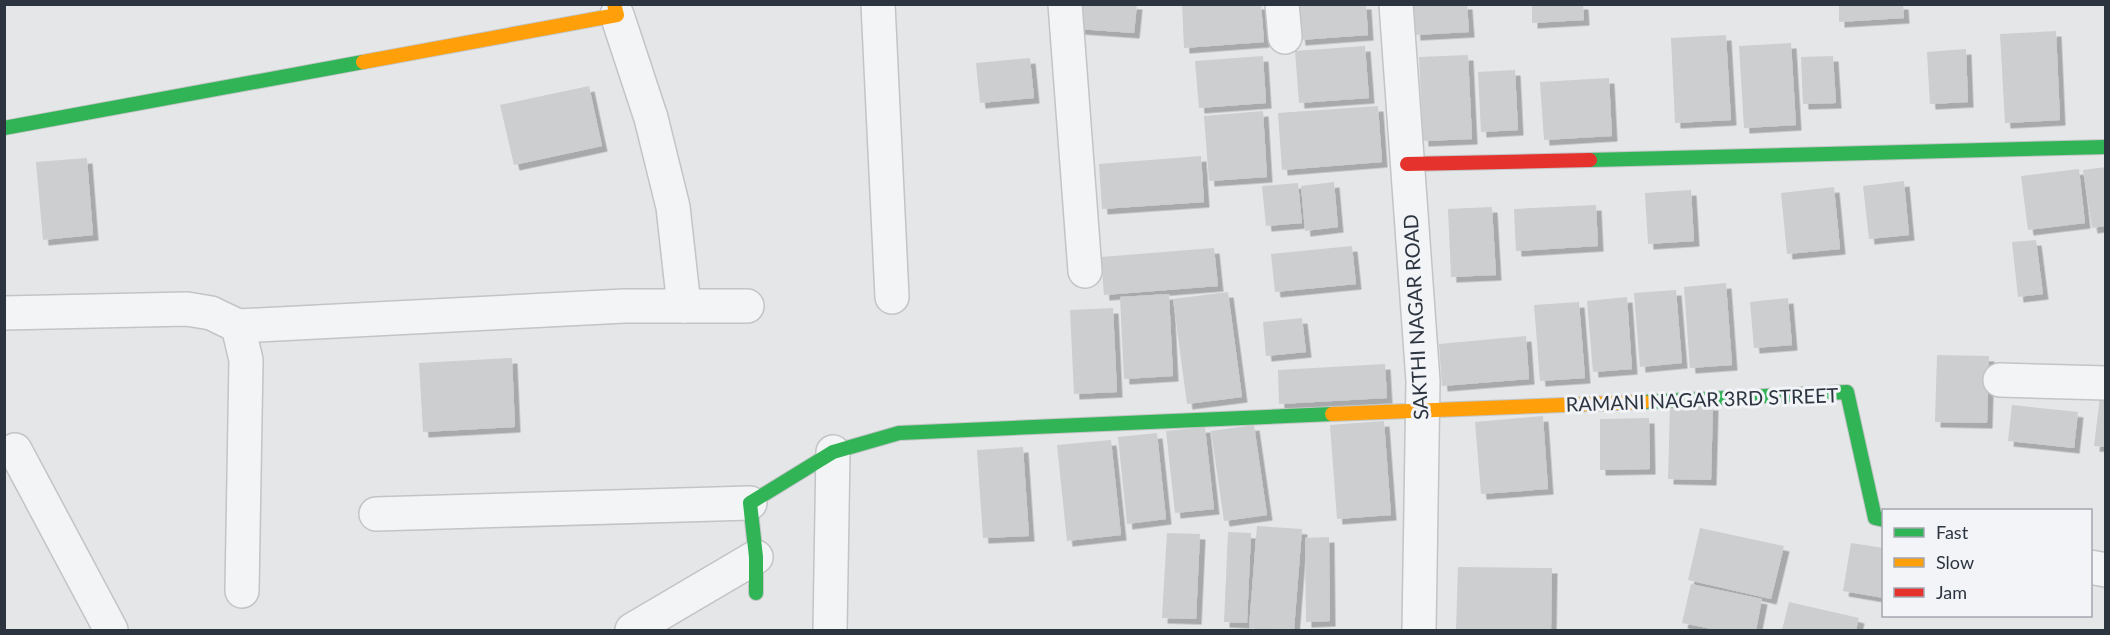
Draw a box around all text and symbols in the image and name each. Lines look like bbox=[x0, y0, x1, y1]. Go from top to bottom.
street label: SAKTHI NAGAR ROAD bbox=[1398, 214, 1432, 421]
street label: RAMANI NAGAR 3RD STREET bbox=[1565, 382, 1839, 416]
legend bbox=[1882, 509, 2092, 617]
text: Fast bbox=[1936, 521, 1969, 543]
text: Slow bbox=[1936, 551, 1974, 573]
text: Jam bbox=[1936, 581, 1967, 603]

